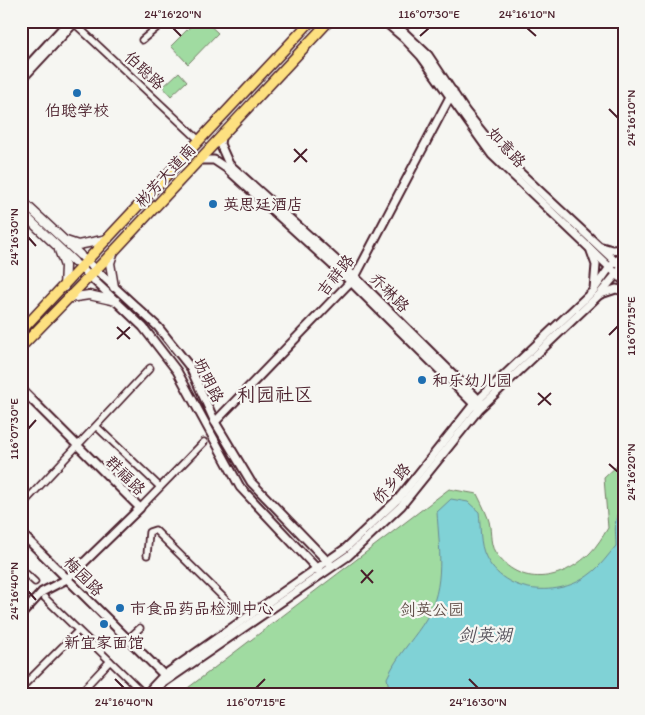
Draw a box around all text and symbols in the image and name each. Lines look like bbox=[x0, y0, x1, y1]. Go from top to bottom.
text: 24°16'20"N bbox=[144, 7, 202, 21]
text: 116°07'30"E bbox=[398, 7, 460, 21]
text: 24°16'10"N bbox=[499, 7, 555, 21]
street label: 伯聪路 bbox=[121, 47, 169, 94]
marker: 伯聪学校 bbox=[71, 87, 83, 99]
text: 24°16'10"N bbox=[624, 90, 638, 146]
place label: 伯聪学校 bbox=[45, 101, 109, 120]
street label: 如意路 bbox=[483, 123, 530, 171]
street label: 彬芳大道南 bbox=[131, 140, 200, 211]
place label: 英思廷酒店 bbox=[223, 195, 303, 214]
marker: 英思廷酒店 bbox=[207, 198, 219, 210]
text: 24°16'30"N bbox=[7, 208, 21, 266]
street label: 吉祥路 bbox=[313, 251, 358, 300]
street label: 乔琳路 bbox=[366, 269, 413, 316]
text: 116°07'15"E bbox=[624, 296, 638, 356]
street label: 坜明路 bbox=[189, 355, 228, 406]
place label: 和乐幼儿园 bbox=[432, 371, 512, 390]
marker: 和乐幼儿园 bbox=[416, 374, 428, 386]
district label: 利园社区 bbox=[237, 383, 313, 406]
text: 116°07'30"E bbox=[7, 398, 21, 460]
text: 24°16'20"N bbox=[624, 443, 638, 501]
street label: 群福路 bbox=[102, 452, 149, 499]
street label: 侨乡路 bbox=[368, 459, 414, 508]
street label: 梅园路 bbox=[60, 553, 107, 600]
text: 24°16'40"N bbox=[7, 562, 21, 620]
place label: 市食品药品检测中心 bbox=[130, 599, 274, 618]
park label: 剑英公园 bbox=[400, 600, 464, 619]
marker: 市食品药品检测中心 bbox=[114, 602, 126, 614]
marker: 新宜家面馆 bbox=[98, 618, 110, 630]
water label: 剑英湖 bbox=[458, 624, 514, 646]
place label: 新宜家面馆 bbox=[64, 633, 144, 652]
text: 24°16'40"N bbox=[95, 695, 153, 709]
text: 116°07'15"E bbox=[226, 695, 286, 709]
text: 24°16'30"N bbox=[449, 695, 507, 709]

